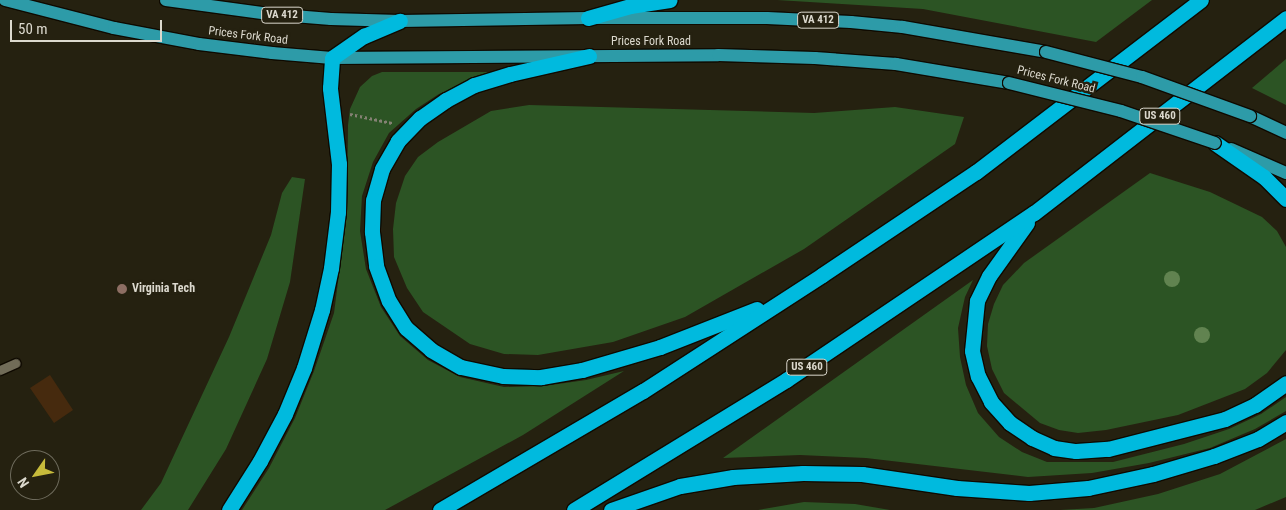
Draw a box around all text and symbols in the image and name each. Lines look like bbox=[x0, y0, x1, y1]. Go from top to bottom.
road number: VA 412 bbox=[261, 6, 303, 24]
scale bar bbox=[12, 10, 165, 42]
road number: VA 412 bbox=[797, 12, 839, 28]
text: 50 m bbox=[18, 20, 48, 38]
street label: Prices Fork Road bbox=[207, 24, 289, 48]
street label: Prices Fork Road bbox=[611, 35, 691, 49]
street label: Prices Fork Road bbox=[1015, 63, 1097, 97]
road number: US 460 bbox=[1139, 108, 1181, 124]
place label: Virginia Tech bbox=[132, 282, 195, 296]
marker: Virginia Tech bbox=[116, 283, 128, 295]
road number: US 460 bbox=[786, 358, 828, 376]
north arrow bbox=[10, 450, 60, 500]
text: N bbox=[14, 475, 32, 491]

